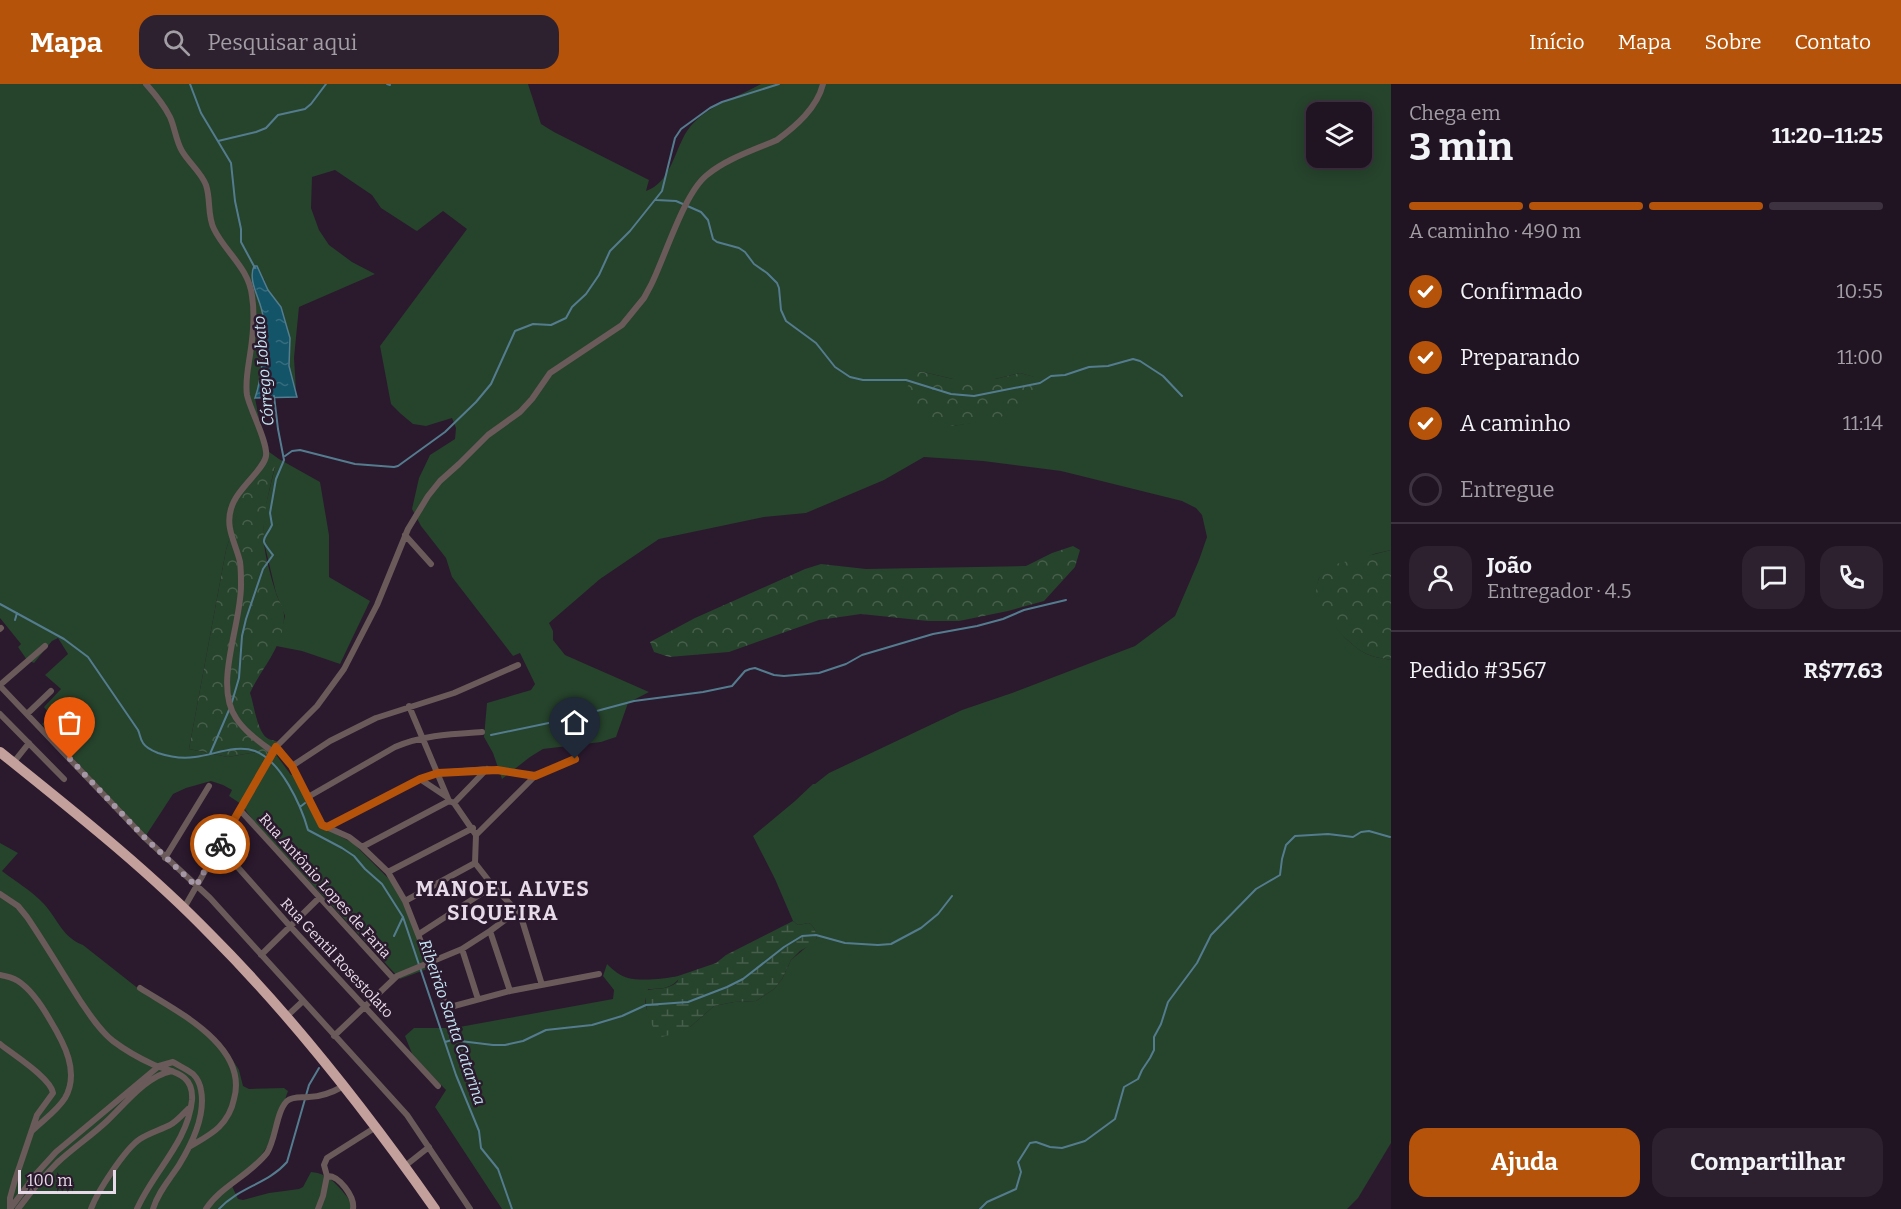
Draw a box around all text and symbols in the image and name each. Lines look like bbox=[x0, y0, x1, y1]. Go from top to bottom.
search box bbox=[139, 15, 559, 69]
text: Mapa bbox=[30, 26, 103, 59]
icon: search bbox=[160, 26, 193, 59]
text: Pesquisar aqui bbox=[208, 29, 357, 56]
text: Início bbox=[1529, 29, 1585, 55]
text: Mapa bbox=[1618, 29, 1672, 55]
text: Sobre bbox=[1705, 29, 1761, 55]
text: Contato bbox=[1794, 29, 1871, 55]
text: Chega em bbox=[1409, 101, 1501, 125]
map controls bbox=[1306, 102, 1372, 168]
button: layers bbox=[1306, 102, 1372, 168]
text: 11:20–11:25 bbox=[1772, 122, 1883, 149]
text: 3 min bbox=[1409, 124, 1513, 170]
text: A caminho · 490 m bbox=[1409, 219, 1581, 243]
icon: check bbox=[1409, 275, 1442, 308]
text: Confirmado bbox=[1460, 278, 1583, 305]
text: 10:55 bbox=[1836, 279, 1883, 303]
water label: Córrego Lobato bbox=[249, 315, 278, 427]
icon: check bbox=[1409, 341, 1442, 374]
text: Preparando bbox=[1460, 344, 1580, 371]
text: 11:00 bbox=[1837, 345, 1883, 369]
icon: check bbox=[1409, 407, 1442, 440]
text: A caminho bbox=[1460, 410, 1571, 437]
text: 11:14 bbox=[1843, 411, 1883, 435]
text: Entregue bbox=[1460, 476, 1555, 503]
button: person bbox=[1409, 546, 1472, 609]
button: chat bbox=[1742, 546, 1805, 609]
button: phone bbox=[1820, 546, 1883, 609]
text: João bbox=[1487, 552, 1532, 579]
text: Entregador · 4.5 bbox=[1487, 579, 1631, 603]
text: Pedido #3567 bbox=[1409, 657, 1546, 684]
text: R$77.63 bbox=[1803, 657, 1883, 684]
pin bbox=[44, 697, 95, 759]
pin bbox=[549, 697, 600, 759]
icon: bag bbox=[53, 706, 86, 739]
icon: home bbox=[558, 706, 591, 739]
street label: Rua Antônio Lopes de Faria bbox=[255, 810, 395, 962]
courier bbox=[190, 814, 250, 874]
icon: bike bbox=[204, 828, 237, 861]
district label: MANOEL ALVES SIQUEIRA bbox=[416, 876, 590, 926]
street label: Rua Gentil Rosestolato bbox=[277, 895, 397, 1021]
water label: Ribeirão Santa Catarina bbox=[415, 937, 490, 1107]
button: Ajuda bbox=[1409, 1128, 1640, 1197]
button: Compartilhar bbox=[1652, 1128, 1883, 1197]
scale bar bbox=[18, 1167, 116, 1194]
text: 100 m bbox=[27, 1171, 72, 1190]

